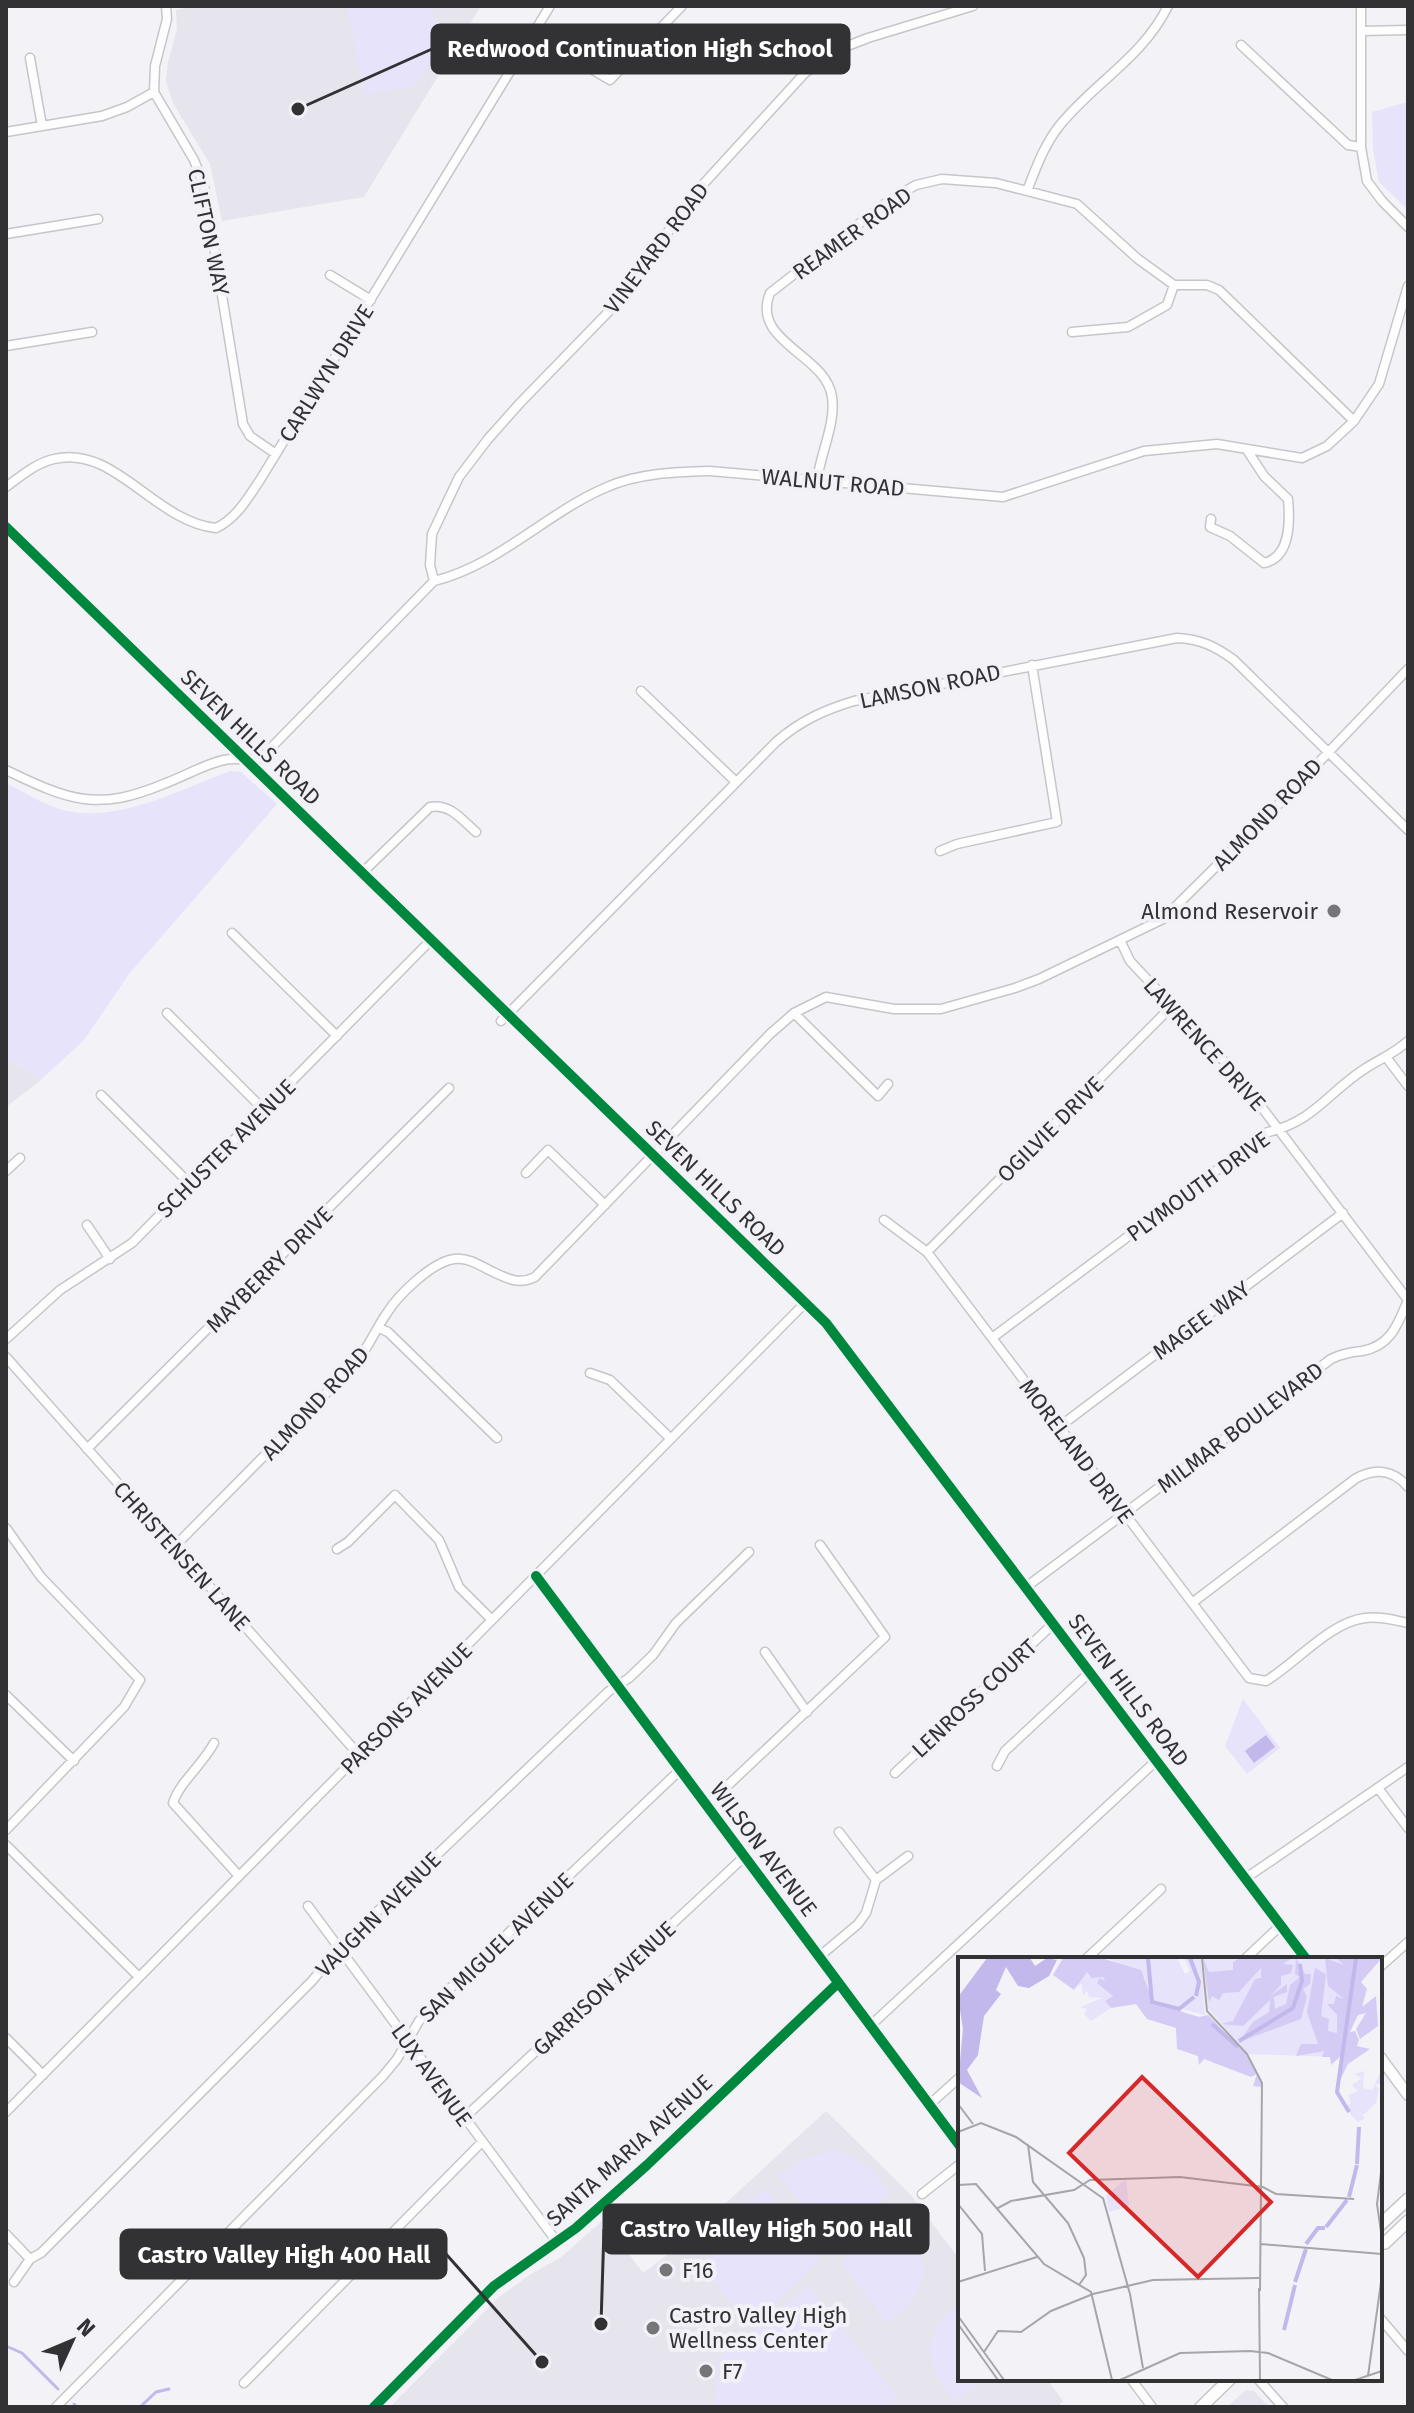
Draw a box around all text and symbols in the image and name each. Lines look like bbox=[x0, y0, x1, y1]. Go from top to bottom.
callout: Redwood Continuation High School bbox=[432, 25, 849, 73]
text: Redwood Continuation High School bbox=[447, 35, 834, 63]
street label: CLIFTON WAY bbox=[182, 166, 235, 298]
street label: VINEYARD ROAD bbox=[598, 177, 714, 319]
street label: REAMER ROAD bbox=[787, 181, 917, 286]
street label: CARLWYN DRIVE bbox=[273, 299, 380, 447]
street label: WALNUT ROAD bbox=[760, 463, 906, 502]
street label: LAMSON ROAD bbox=[857, 658, 1003, 715]
street label: SEVEN HILLS ROAD bbox=[175, 664, 326, 811]
street label: ALMOND ROAD bbox=[1207, 753, 1328, 876]
place label: Almond Reservoir bbox=[1141, 898, 1319, 925]
marker: Almond Reservoir bbox=[1325, 902, 1343, 920]
street label: LAWRENCE DRIVE bbox=[1138, 972, 1271, 1116]
street label: OGILVIE DRIVE bbox=[992, 1071, 1109, 1188]
street label: SCHUSTER AVENUE bbox=[151, 1073, 301, 1223]
street label: SEVEN HILLS ROAD bbox=[640, 1115, 791, 1262]
street label: PLYMOUTH DRIVE bbox=[1121, 1125, 1275, 1247]
street label: MAYBERRY DRIVE bbox=[200, 1200, 338, 1338]
street label: MAGEE WAY bbox=[1147, 1275, 1255, 1366]
street label: ALMOND ROAD bbox=[256, 1341, 375, 1466]
street label: MILMAR BOULEVARD bbox=[1152, 1356, 1329, 1499]
street label: MORELAND DRIVE bbox=[1014, 1374, 1140, 1529]
street label: CHRISTENSEN LANE bbox=[107, 1476, 256, 1637]
street label: SEVEN HILLS ROAD bbox=[1062, 1609, 1195, 1772]
street label: LENROSS COURT bbox=[906, 1633, 1043, 1763]
street label: PARSONS AVENUE bbox=[335, 1637, 478, 1780]
street label: WILSON AVENUE bbox=[704, 1777, 823, 1922]
street label: VAUGHN AVENUE bbox=[310, 1846, 447, 1983]
street label: SAN MIGUEL AVENUE bbox=[414, 1867, 579, 2028]
street label: GARRISON AVENUE bbox=[527, 1915, 681, 2061]
inset map bbox=[958, 1957, 1382, 2381]
street label: LUX AVENUE bbox=[385, 2019, 478, 2132]
street label: SANTA MARIA AVENUE bbox=[541, 2069, 718, 2232]
callout: Castro Valley High 500 Hall bbox=[604, 2205, 928, 2253]
text: Castro Valley High 500 Hall bbox=[620, 2215, 913, 2243]
callout: Castro Valley High 400 Hall bbox=[121, 2230, 446, 2278]
text: Castro Valley High 400 Hall bbox=[138, 2241, 431, 2269]
place label: F16 bbox=[682, 2257, 713, 2284]
marker: F16 bbox=[657, 2261, 675, 2279]
north arrow bbox=[32, 2301, 112, 2381]
place label: Castro Valley High Wellness Center bbox=[669, 2302, 848, 2354]
text: N bbox=[71, 2313, 101, 2342]
marker: Castro Valley High Wellness Center bbox=[644, 2319, 662, 2337]
place label: F7 bbox=[722, 2358, 743, 2385]
marker: F7 bbox=[697, 2362, 715, 2380]

